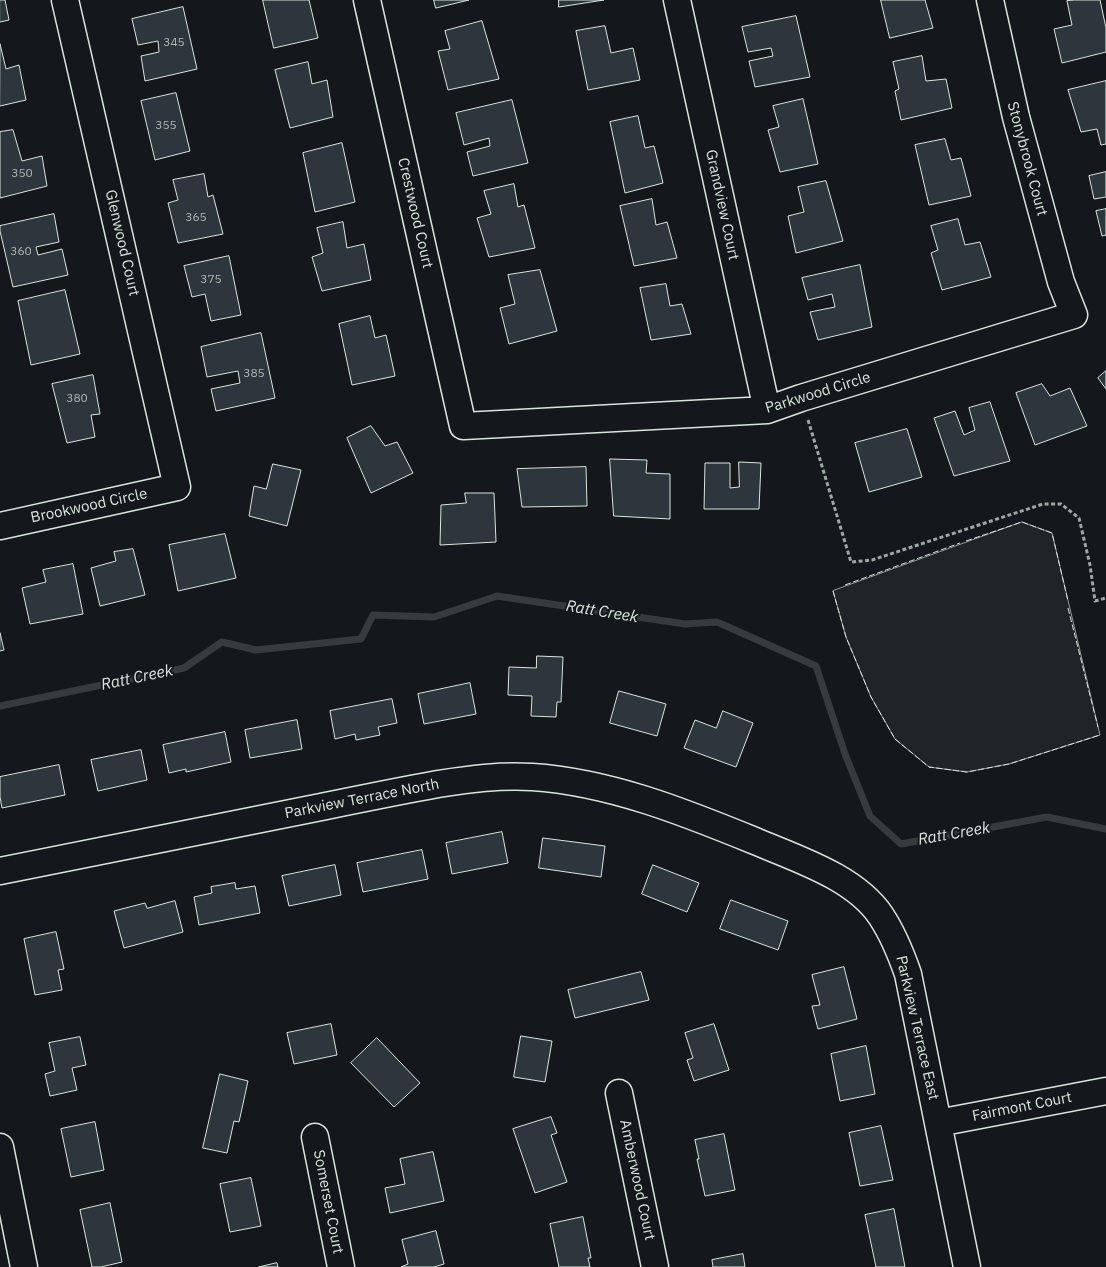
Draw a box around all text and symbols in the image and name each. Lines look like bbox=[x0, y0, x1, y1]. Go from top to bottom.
house number: 345 bbox=[163, 36, 185, 50]
street label: Stonybrook Court bbox=[1003, 100, 1051, 218]
house number: 355 bbox=[155, 119, 177, 133]
street label: Grandview Court bbox=[702, 148, 742, 262]
street label: Crestwood Court bbox=[394, 156, 436, 270]
house number: 350 bbox=[11, 167, 33, 181]
street label: Glenwood Court bbox=[101, 188, 143, 298]
house number: 365 bbox=[185, 211, 207, 225]
house number: 360 bbox=[10, 245, 32, 259]
house number: 375 bbox=[200, 273, 222, 287]
house number: 385 bbox=[243, 367, 265, 381]
street label: Parkwood Circle bbox=[763, 368, 873, 418]
house number: 380 bbox=[66, 392, 88, 406]
street label: Brookwood Circle bbox=[29, 485, 149, 527]
water label: Ratt Creek bbox=[565, 597, 639, 627]
water label: Ratt Creek bbox=[99, 661, 175, 695]
street label: Parkview Terrace North bbox=[283, 775, 441, 823]
water label: Ratt Creek bbox=[916, 818, 992, 850]
street label: Parkview Terrace East bbox=[892, 954, 942, 1102]
street label: Fairmont Court bbox=[971, 1089, 1073, 1125]
street label: Amberwood Court bbox=[615, 1118, 659, 1242]
street label: Somerset Court bbox=[309, 1149, 347, 1255]

